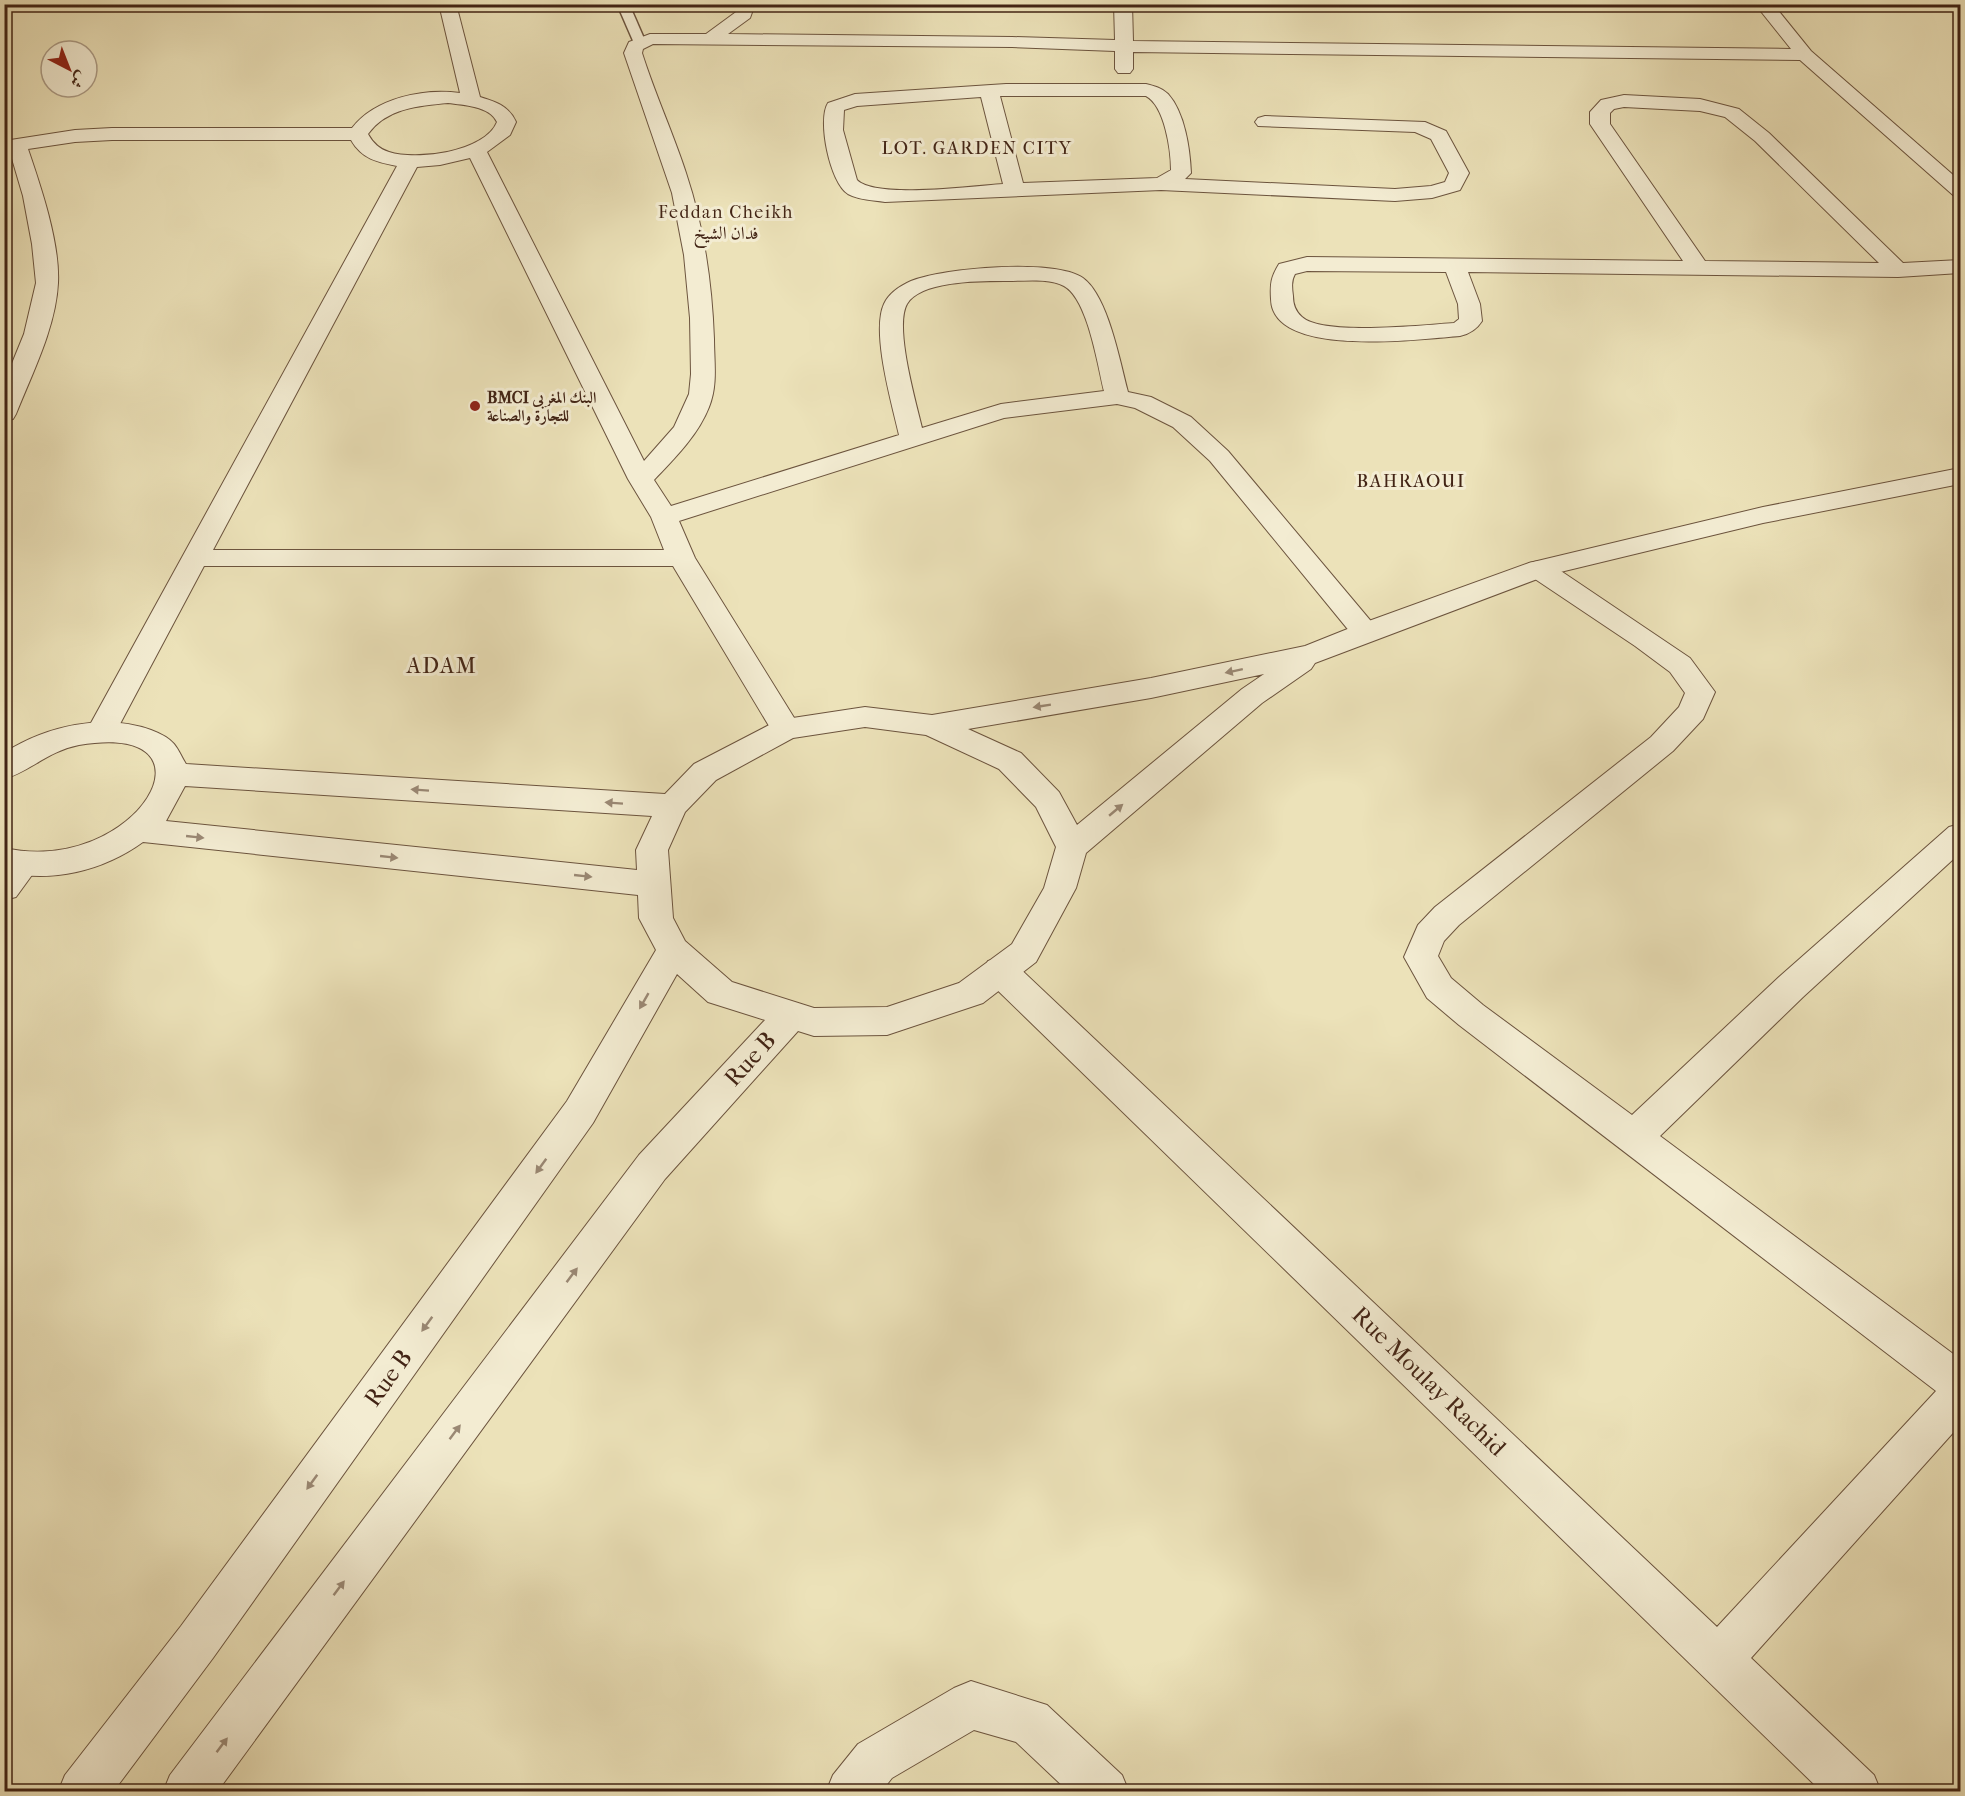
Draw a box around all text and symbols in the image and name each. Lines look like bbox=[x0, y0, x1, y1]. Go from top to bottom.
north arrow bbox=[39, 39, 99, 99]
text: ش bbox=[66, 67, 91, 92]
district label: LOT. GARDEN CITY bbox=[882, 138, 1072, 159]
district label: Feddan Cheikh فدان الشيخ bbox=[658, 202, 794, 249]
place label: BMCI البنك المغربي للتجارة والصناعة bbox=[487, 388, 597, 425]
marker: BMCI البنك المغربي للتجارة والصناعة bbox=[468, 399, 482, 413]
district label: BAHRAOUI bbox=[1357, 471, 1465, 492]
district label: ADAM bbox=[406, 653, 477, 679]
one-way arrow bbox=[1225, 666, 1243, 676]
one-way arrow bbox=[1033, 702, 1052, 711]
one-way arrow bbox=[410, 785, 429, 795]
one-way arrow bbox=[605, 798, 624, 807]
one-way arrow bbox=[1108, 803, 1124, 816]
one-way arrow bbox=[185, 832, 204, 841]
one-way arrow bbox=[379, 852, 398, 862]
one-way arrow bbox=[573, 871, 592, 881]
one-way arrow bbox=[638, 993, 649, 1009]
street label: Rue B bbox=[718, 1026, 782, 1092]
one-way arrow bbox=[535, 1158, 547, 1174]
one-way arrow bbox=[565, 1268, 577, 1283]
street label: Rue Moulay Rachid bbox=[1346, 1300, 1512, 1462]
one-way arrow bbox=[421, 1316, 433, 1332]
street label: Rue B bbox=[358, 1344, 418, 1412]
one-way arrow bbox=[449, 1424, 461, 1440]
one-way arrow bbox=[307, 1475, 319, 1490]
one-way arrow bbox=[332, 1581, 344, 1596]
one-way arrow bbox=[216, 1737, 228, 1753]

